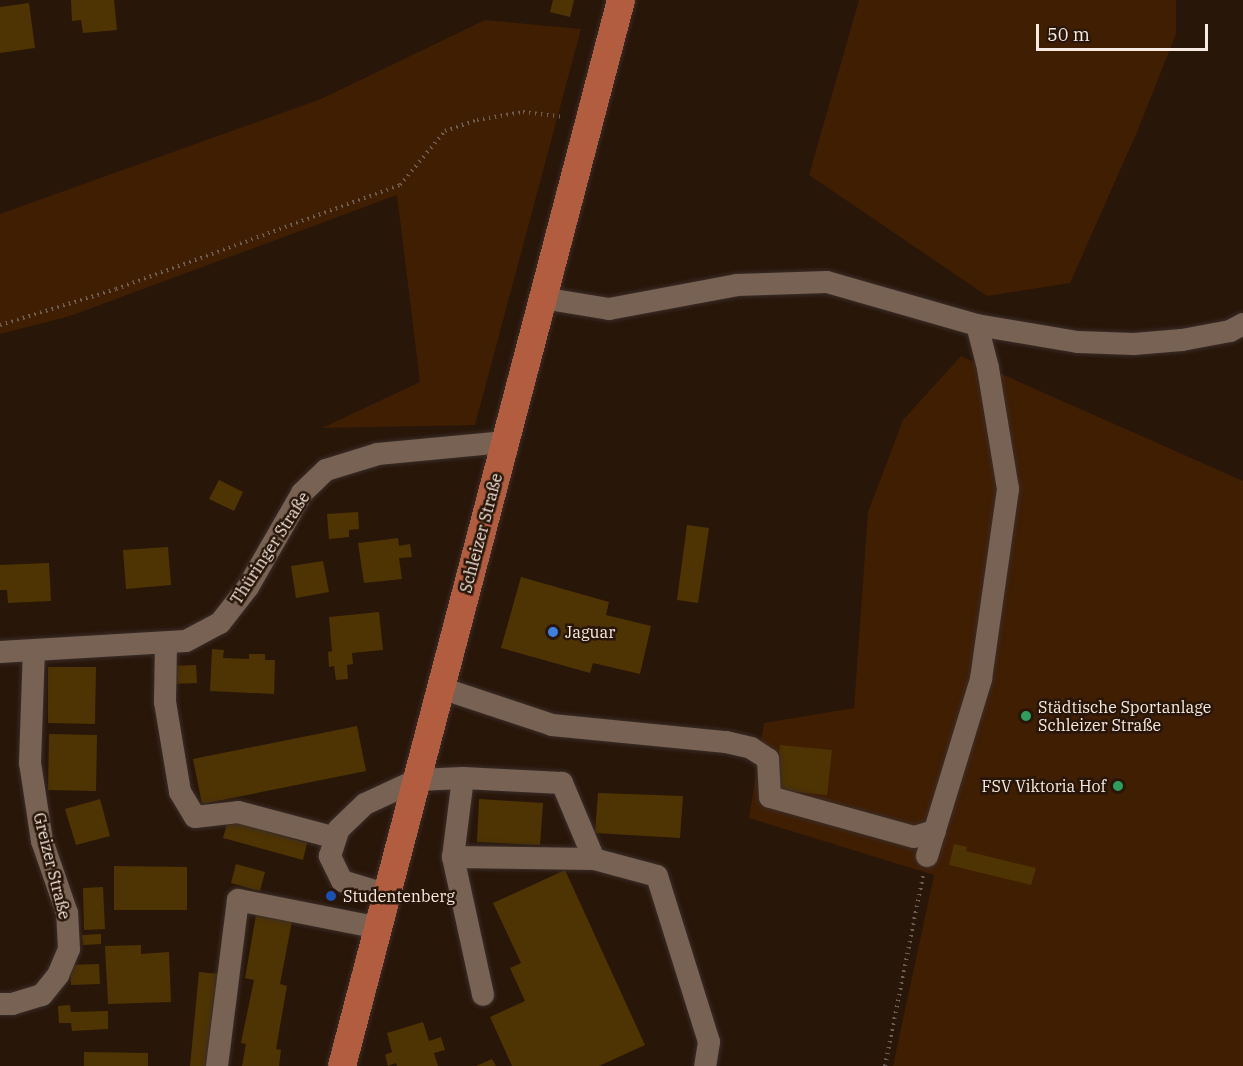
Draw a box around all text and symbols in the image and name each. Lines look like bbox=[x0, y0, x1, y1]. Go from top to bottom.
scale bar bbox=[1039, 12, 1212, 50]
text: 50 m bbox=[1047, 23, 1090, 46]
street label: Schleizer Straße bbox=[456, 471, 506, 595]
street label: Thüringer Straße bbox=[226, 488, 314, 608]
place label: Jaguar bbox=[565, 622, 615, 642]
marker: Jaguar bbox=[546, 625, 560, 639]
place label: Städtische Sportanlage Schleizer Straße bbox=[1038, 697, 1211, 735]
marker: Städtische Sportanlage Schleizer Straße bbox=[1019, 709, 1033, 723]
place label: FSV Viktoria Hof bbox=[982, 776, 1106, 796]
marker: FSV Viktoria Hof bbox=[1111, 779, 1125, 793]
street label: Greizer Straße bbox=[29, 811, 75, 921]
place label: Studentenberg bbox=[343, 886, 455, 906]
marker: Studentenberg bbox=[324, 889, 338, 903]

